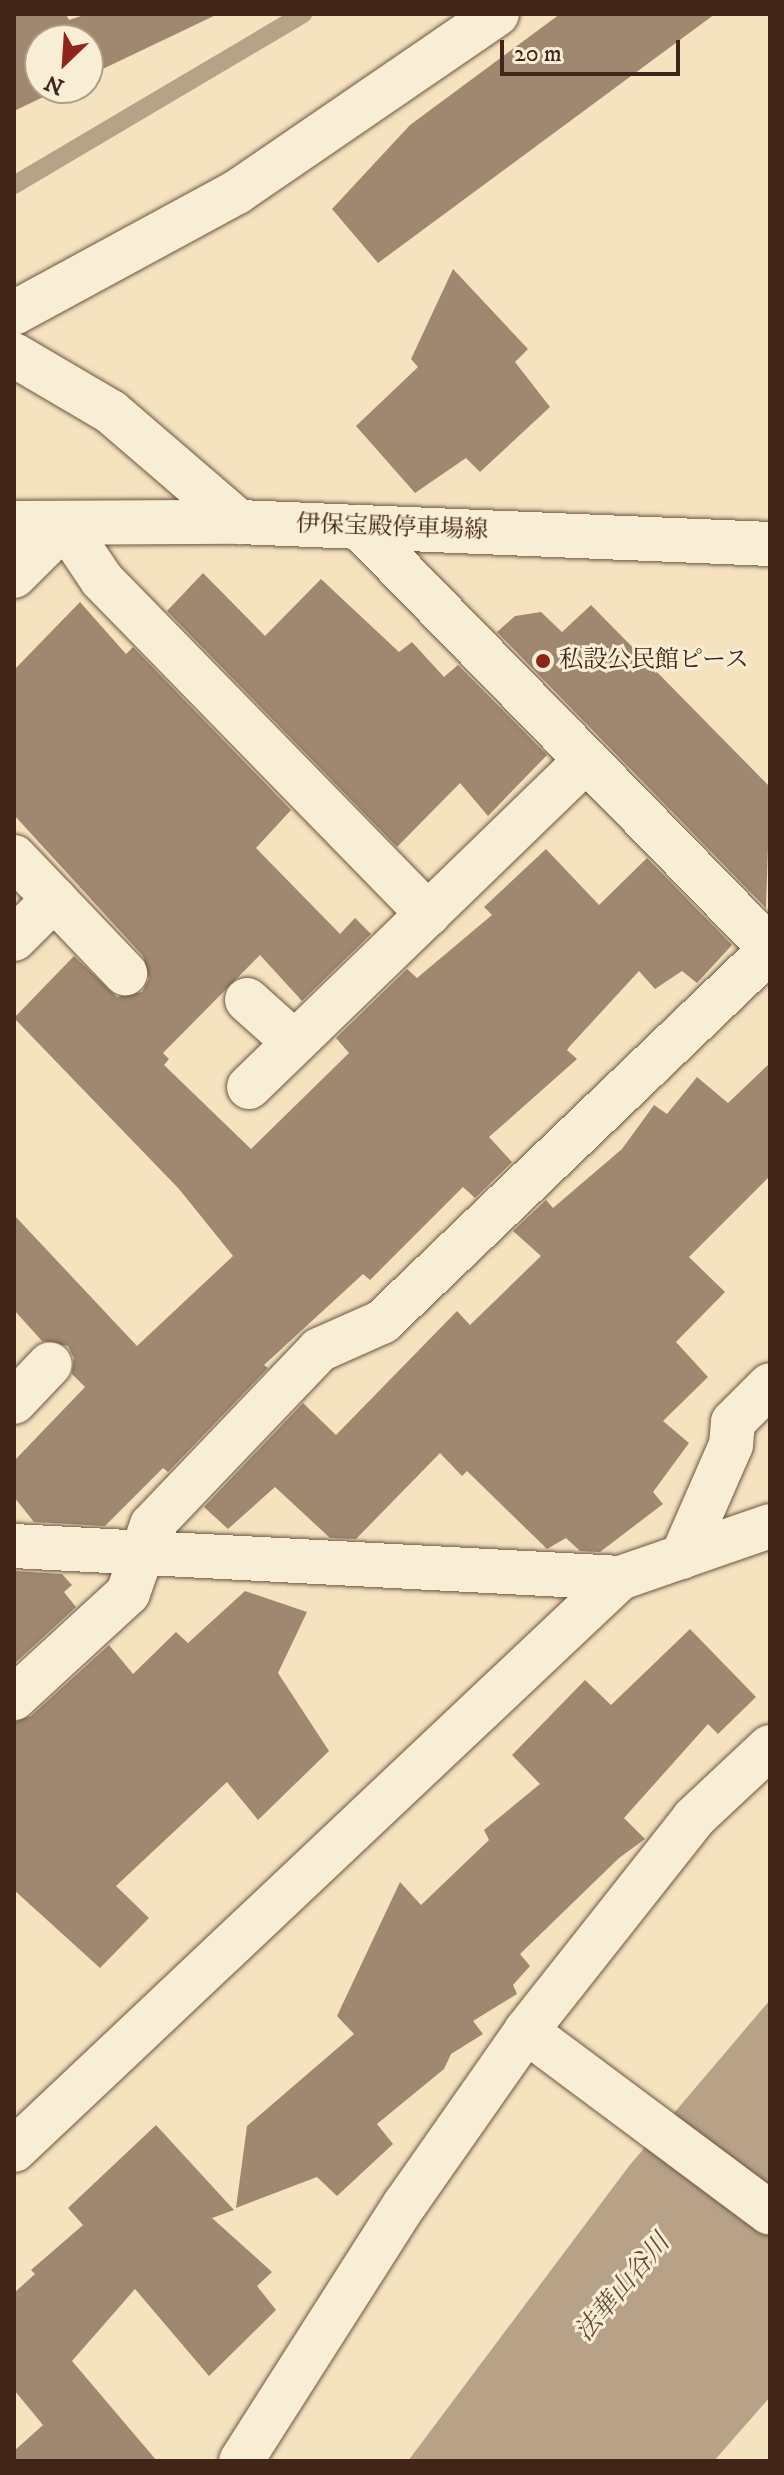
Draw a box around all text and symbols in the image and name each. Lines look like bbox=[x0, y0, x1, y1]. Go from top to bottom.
north arrow bbox=[24, 24, 104, 104]
scale bar bbox=[504, 24, 684, 74]
text: 20 m bbox=[514, 39, 562, 69]
text: N bbox=[41, 68, 68, 100]
street label: 伊保宝殿停車場線 bbox=[296, 510, 488, 546]
place label: 私設公民館ピース bbox=[559, 647, 750, 675]
marker: 私設公民館ピース bbox=[534, 652, 552, 670]
water label: 法華山谷川 bbox=[569, 2228, 677, 2348]

